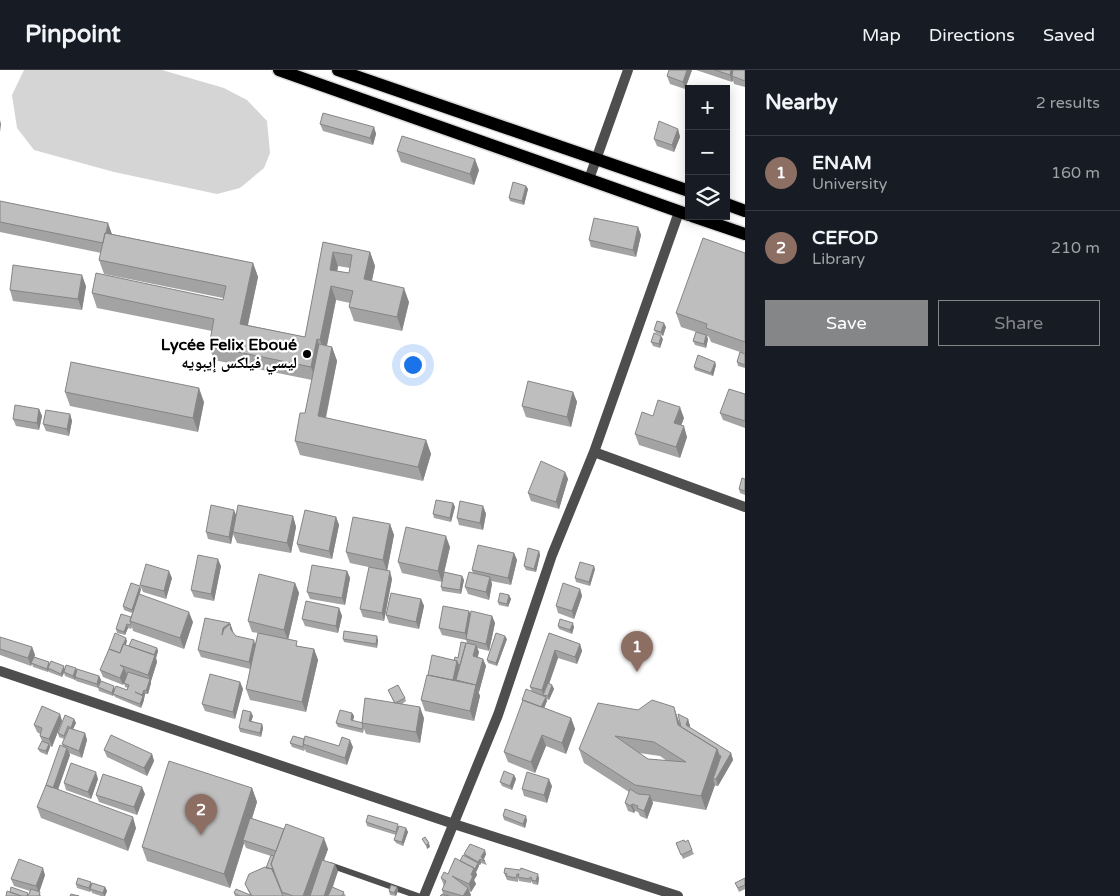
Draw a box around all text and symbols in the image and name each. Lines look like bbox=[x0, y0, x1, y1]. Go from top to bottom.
text: Pinpoint bbox=[25, 20, 121, 49]
text: Map bbox=[862, 24, 901, 46]
text: Directions bbox=[929, 24, 1015, 46]
text: Saved bbox=[1043, 24, 1095, 46]
map controls bbox=[685, 85, 730, 220]
button: + bbox=[685, 85, 730, 130]
text: Nearby bbox=[765, 90, 838, 115]
text: 2 results bbox=[1036, 93, 1100, 113]
button: − bbox=[685, 130, 730, 175]
text: ENAM bbox=[812, 152, 872, 174]
text: 1 bbox=[776, 163, 786, 183]
text: 160 m bbox=[1051, 163, 1100, 183]
text: University bbox=[812, 174, 887, 194]
button: layers bbox=[685, 175, 730, 220]
text: CEFOD bbox=[812, 227, 878, 249]
text: 2 bbox=[776, 238, 786, 258]
text: 210 m bbox=[1051, 238, 1100, 258]
text: Library bbox=[812, 249, 865, 269]
button: Save bbox=[765, 300, 928, 346]
button: Share bbox=[938, 300, 1100, 346]
place label: Lycée Felix Eboué ليسي فيلكس إيبويه bbox=[161, 335, 297, 375]
marker: Lycée Felix Eboué ليسي فيلكس إيبويه bbox=[301, 348, 313, 360]
your location bbox=[400, 352, 426, 378]
pin: 1 bbox=[621, 631, 653, 672]
pin: 2 bbox=[185, 794, 217, 835]

